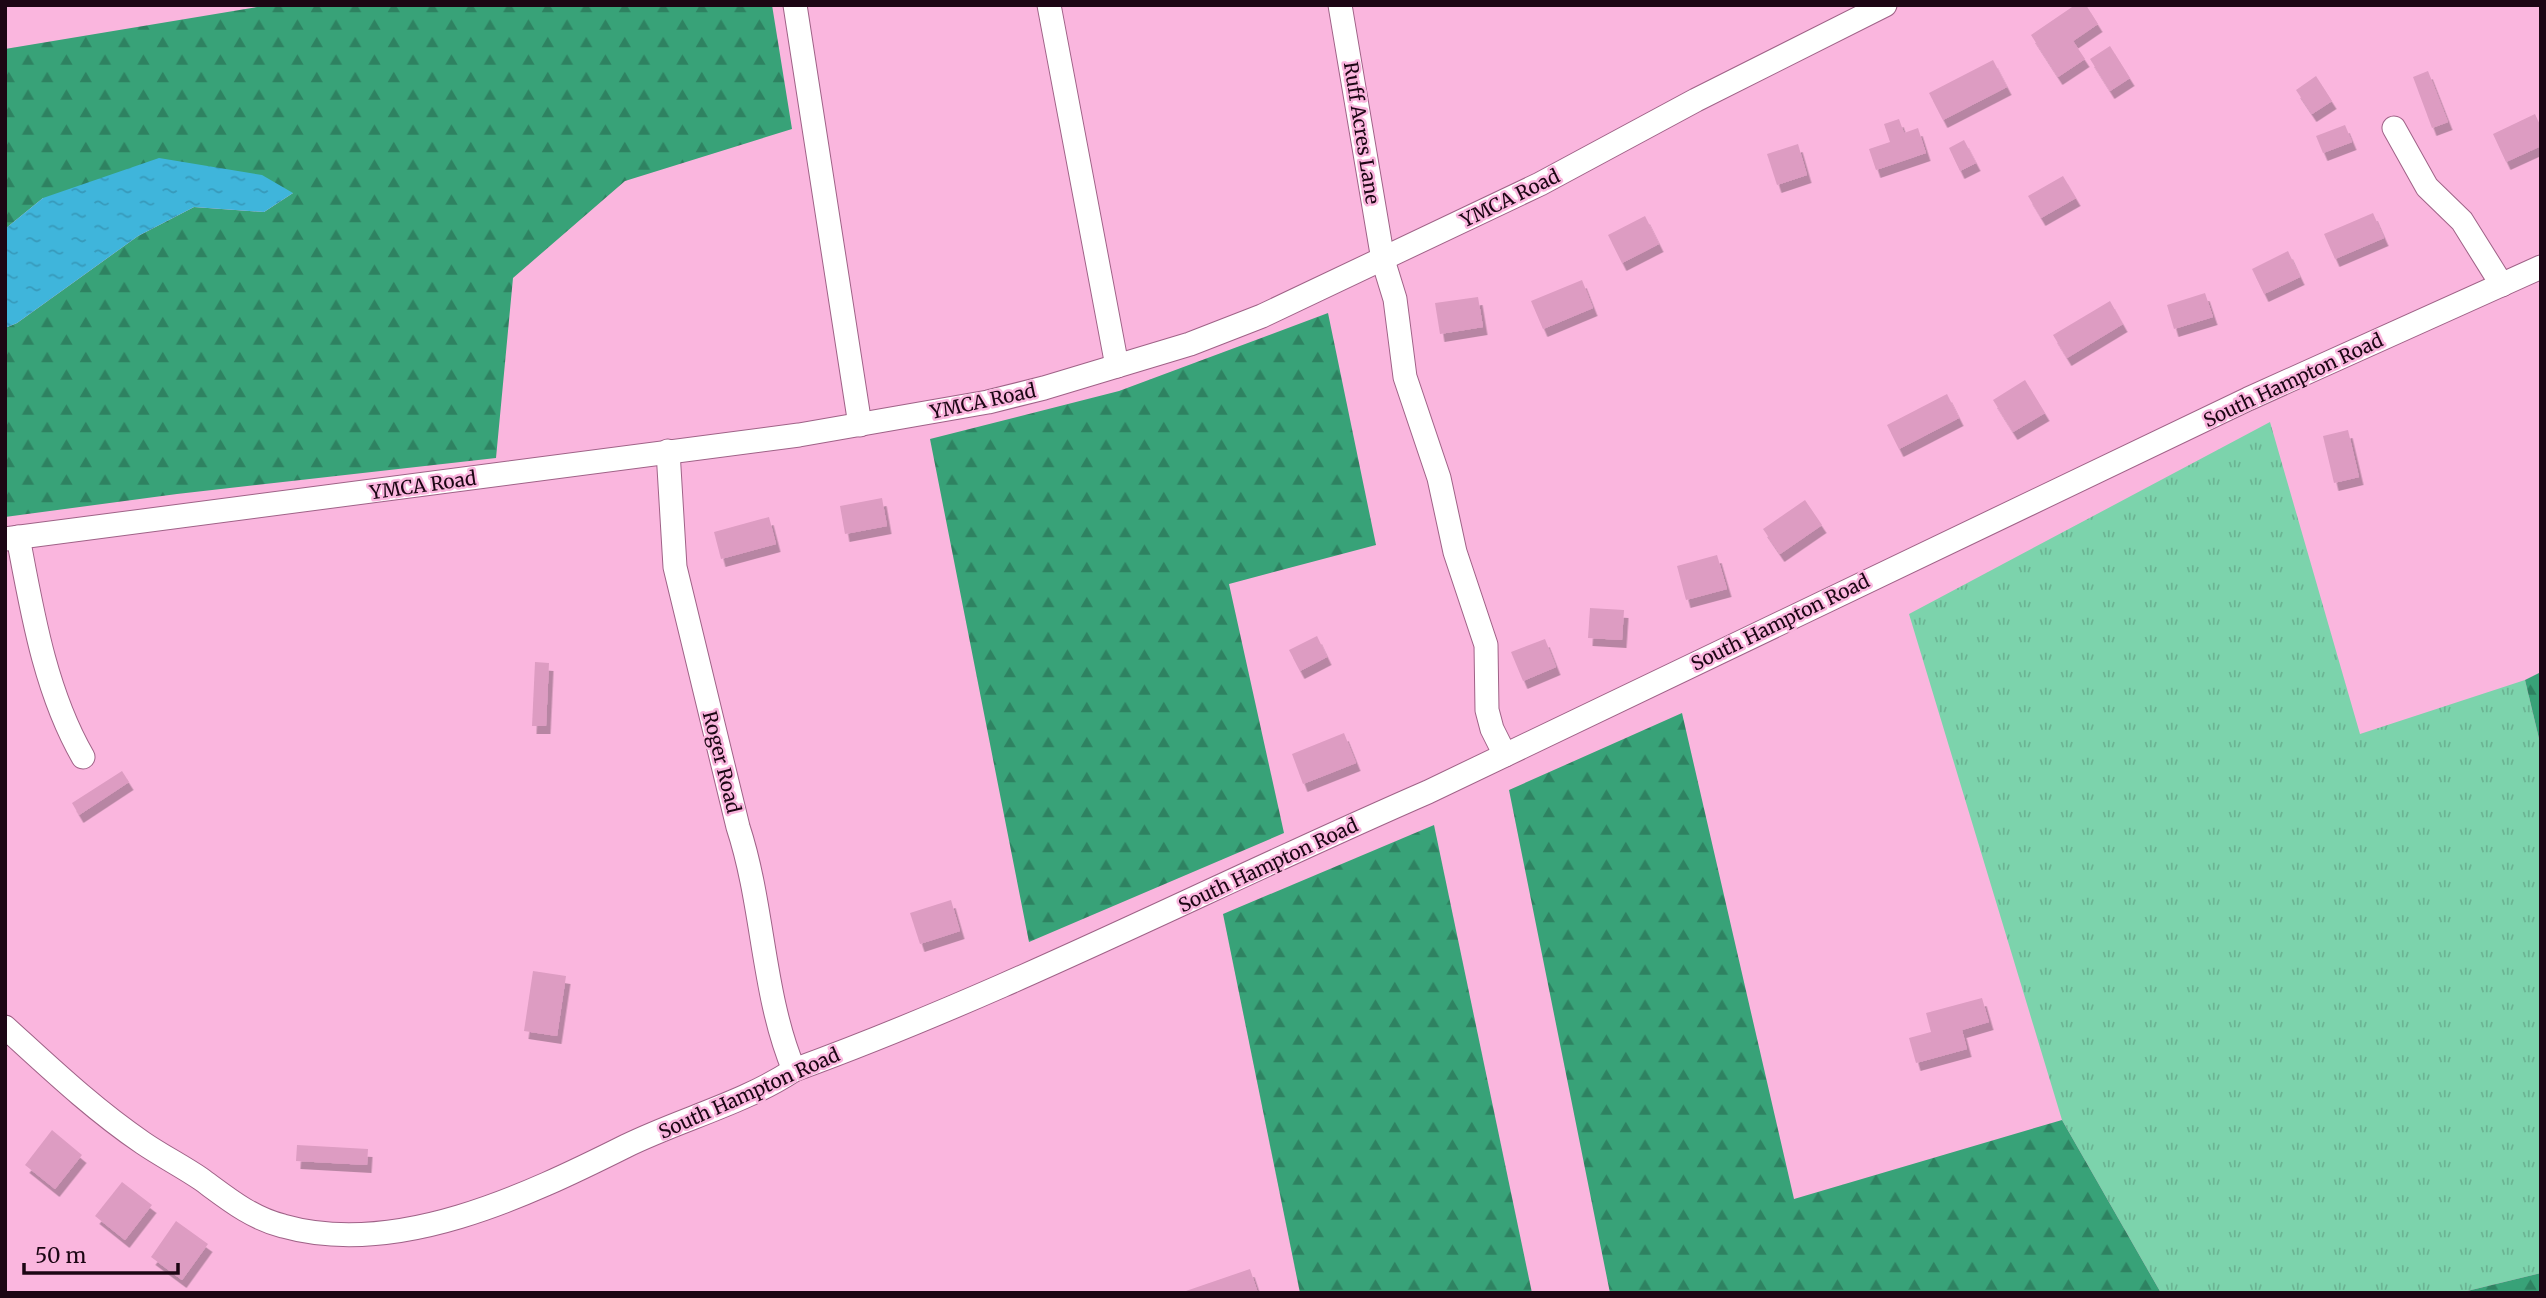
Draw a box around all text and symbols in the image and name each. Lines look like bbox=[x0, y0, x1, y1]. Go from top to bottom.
street label: Ruff Acres Lane bbox=[1339, 60, 1385, 206]
street label: YMCA Road bbox=[1456, 164, 1563, 233]
street label: South Hampton Road bbox=[2199, 328, 2387, 432]
street label: YMCA Road bbox=[927, 378, 1038, 424]
street label: YMCA Road bbox=[367, 466, 478, 504]
street label: South Hampton Road bbox=[1687, 568, 1873, 676]
street label: Roger Road bbox=[698, 708, 746, 816]
street label: South Hampton Road bbox=[1174, 813, 1362, 917]
street label: South Hampton Road bbox=[655, 1042, 843, 1144]
scale bar bbox=[24, 1232, 178, 1276]
text: 50 m bbox=[35, 1242, 86, 1269]

